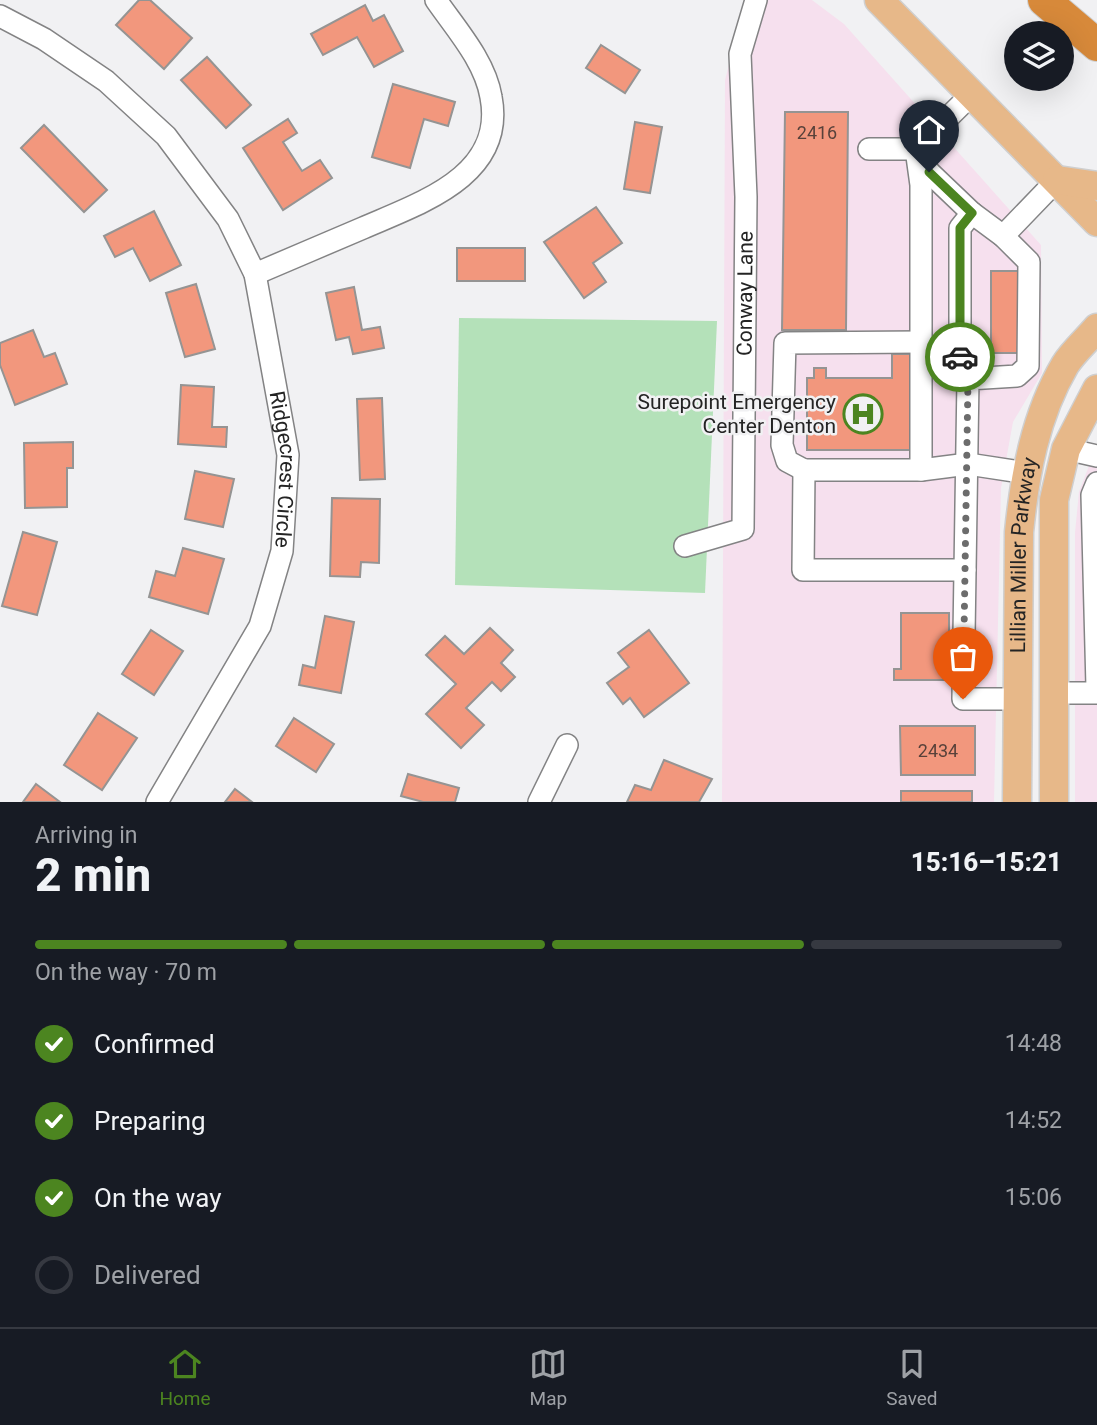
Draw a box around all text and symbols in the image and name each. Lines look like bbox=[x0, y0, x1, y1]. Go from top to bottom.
map controls bbox=[1004, 21, 1074, 91]
button: layers bbox=[1004, 21, 1074, 91]
pin bbox=[899, 100, 959, 172]
icon: home bbox=[910, 111, 948, 149]
house number: 2416 bbox=[797, 122, 837, 143]
street label: Conway Lane bbox=[733, 231, 758, 356]
courier bbox=[925, 322, 995, 392]
icon: car bbox=[941, 338, 979, 376]
street label: Ridgecrest Circle bbox=[265, 389, 300, 549]
place label: Surepoint Emergency Center Denton bbox=[637, 390, 836, 438]
hospital icon: Surepoint Emergency Center Denton bbox=[842, 393, 884, 435]
street label: Lillian Miller Parkway bbox=[1006, 455, 1042, 653]
pin bbox=[933, 627, 993, 699]
icon: bag bbox=[944, 638, 982, 676]
house number: 2434 bbox=[918, 740, 958, 761]
text: Arriving in bbox=[35, 822, 138, 849]
text: 15:16–15:21 bbox=[911, 847, 1062, 877]
text: 2 min bbox=[35, 848, 151, 902]
text: On the way · 70 m bbox=[35, 959, 217, 986]
icon: check bbox=[35, 1025, 73, 1063]
text: Confirmed bbox=[94, 1029, 215, 1059]
text: 14:48 bbox=[1005, 1030, 1062, 1057]
icon: check bbox=[35, 1102, 73, 1140]
text: Preparing bbox=[94, 1106, 206, 1136]
text: 14:52 bbox=[1005, 1107, 1062, 1134]
icon: check bbox=[35, 1179, 73, 1217]
text: On the way bbox=[94, 1183, 222, 1213]
text: 15:06 bbox=[1005, 1184, 1062, 1211]
text: Delivered bbox=[94, 1260, 201, 1290]
tab: Home bbox=[159, 1345, 211, 1410]
tab: Map bbox=[529, 1345, 567, 1410]
tab: Saved bbox=[886, 1345, 938, 1410]

